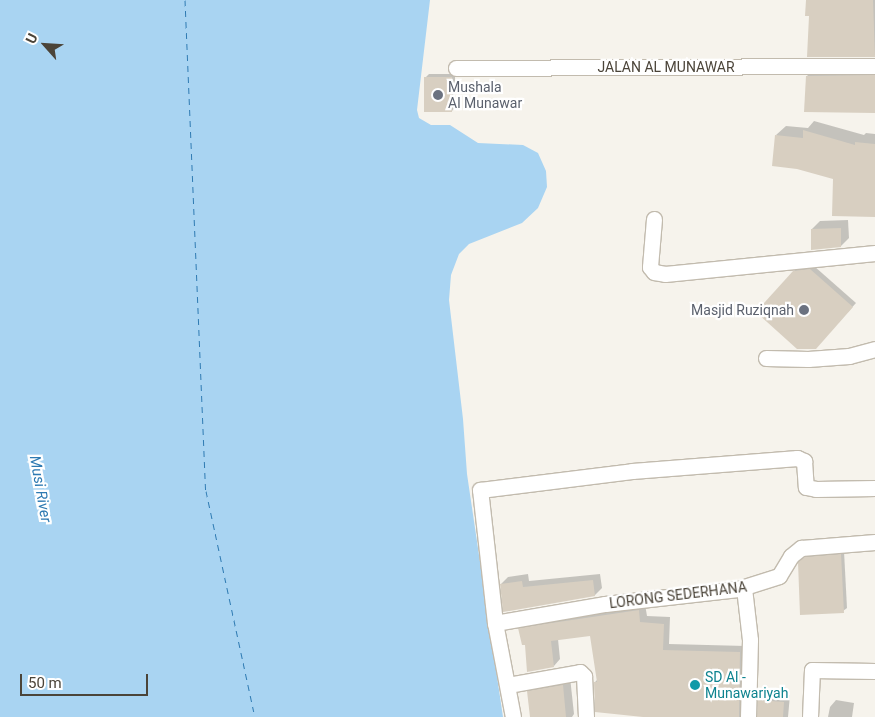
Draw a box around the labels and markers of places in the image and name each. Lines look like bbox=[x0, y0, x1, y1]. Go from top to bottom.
place label: Mushala Al Munawar bbox=[448, 79, 522, 111]
marker: Mushala Al Munawar bbox=[432, 89, 444, 101]
place label: Masjid Ruziqnah bbox=[691, 302, 794, 318]
marker: Masjid Ruziqnah bbox=[798, 304, 810, 316]
place label: SD Al - Munawariyah bbox=[705, 669, 788, 702]
marker: SD Al - Munawariyah bbox=[689, 679, 701, 691]

